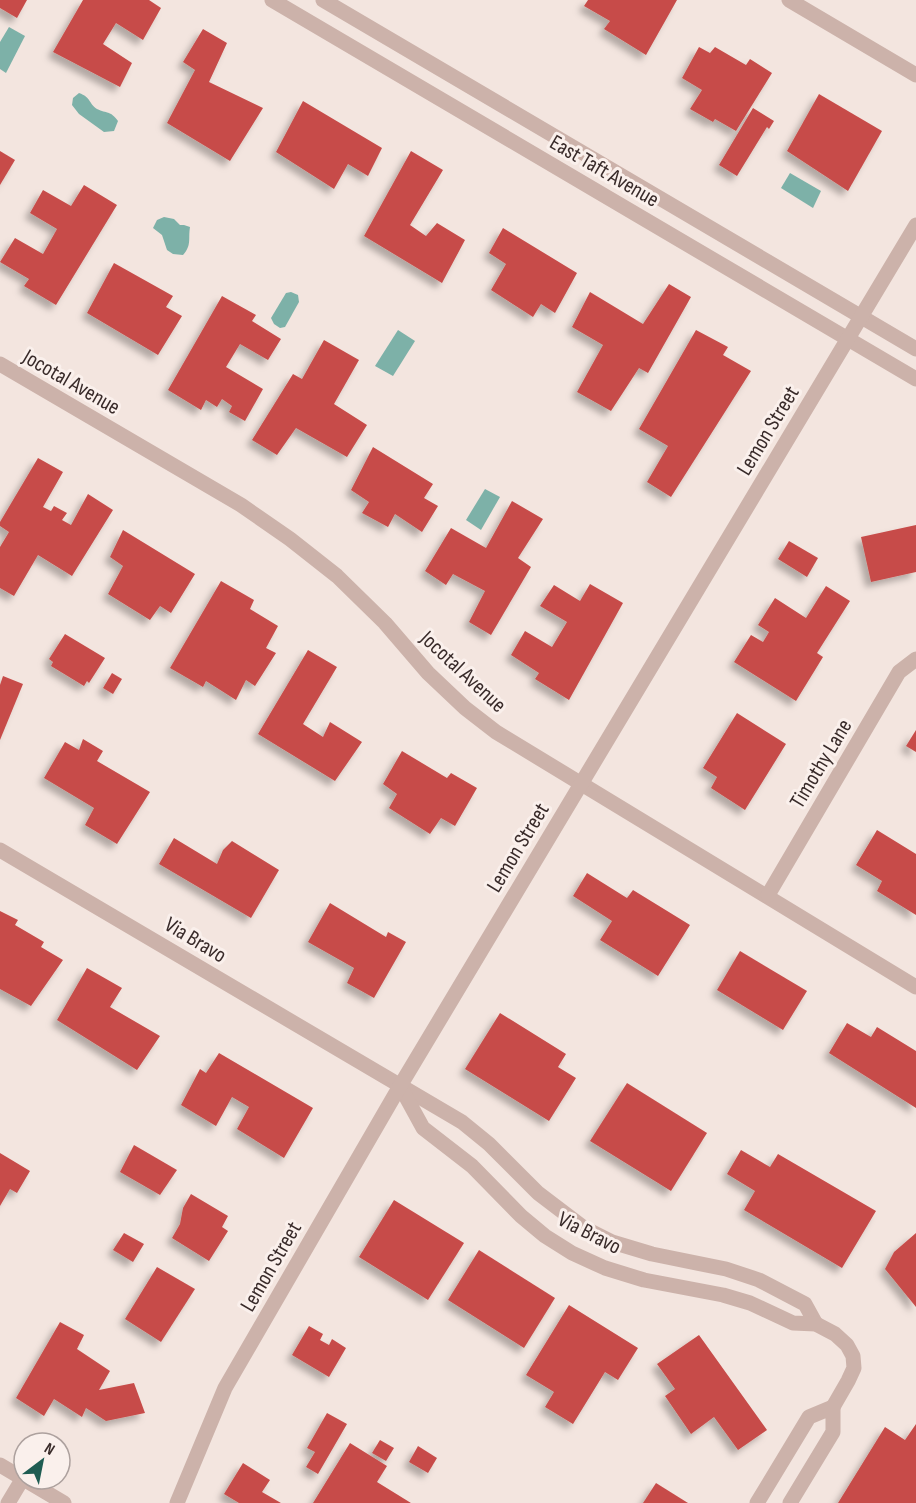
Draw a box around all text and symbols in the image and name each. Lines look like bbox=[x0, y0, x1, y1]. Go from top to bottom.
street label: East Taft Avenue bbox=[545, 129, 664, 213]
street label: Jocotal Avenue bbox=[17, 343, 125, 421]
street label: Lemon Street bbox=[731, 381, 806, 480]
street label: Jocotal Avenue bbox=[414, 625, 512, 719]
street label: Timothy Lane bbox=[784, 714, 858, 813]
street label: Lemon Street bbox=[481, 798, 556, 897]
street label: Via Bravo bbox=[159, 911, 231, 969]
street label: Via Bravo bbox=[553, 1206, 626, 1261]
street label: Lemon Street bbox=[235, 1217, 308, 1317]
north arrow bbox=[12, 1431, 72, 1491]
text: N bbox=[40, 1439, 58, 1460]

